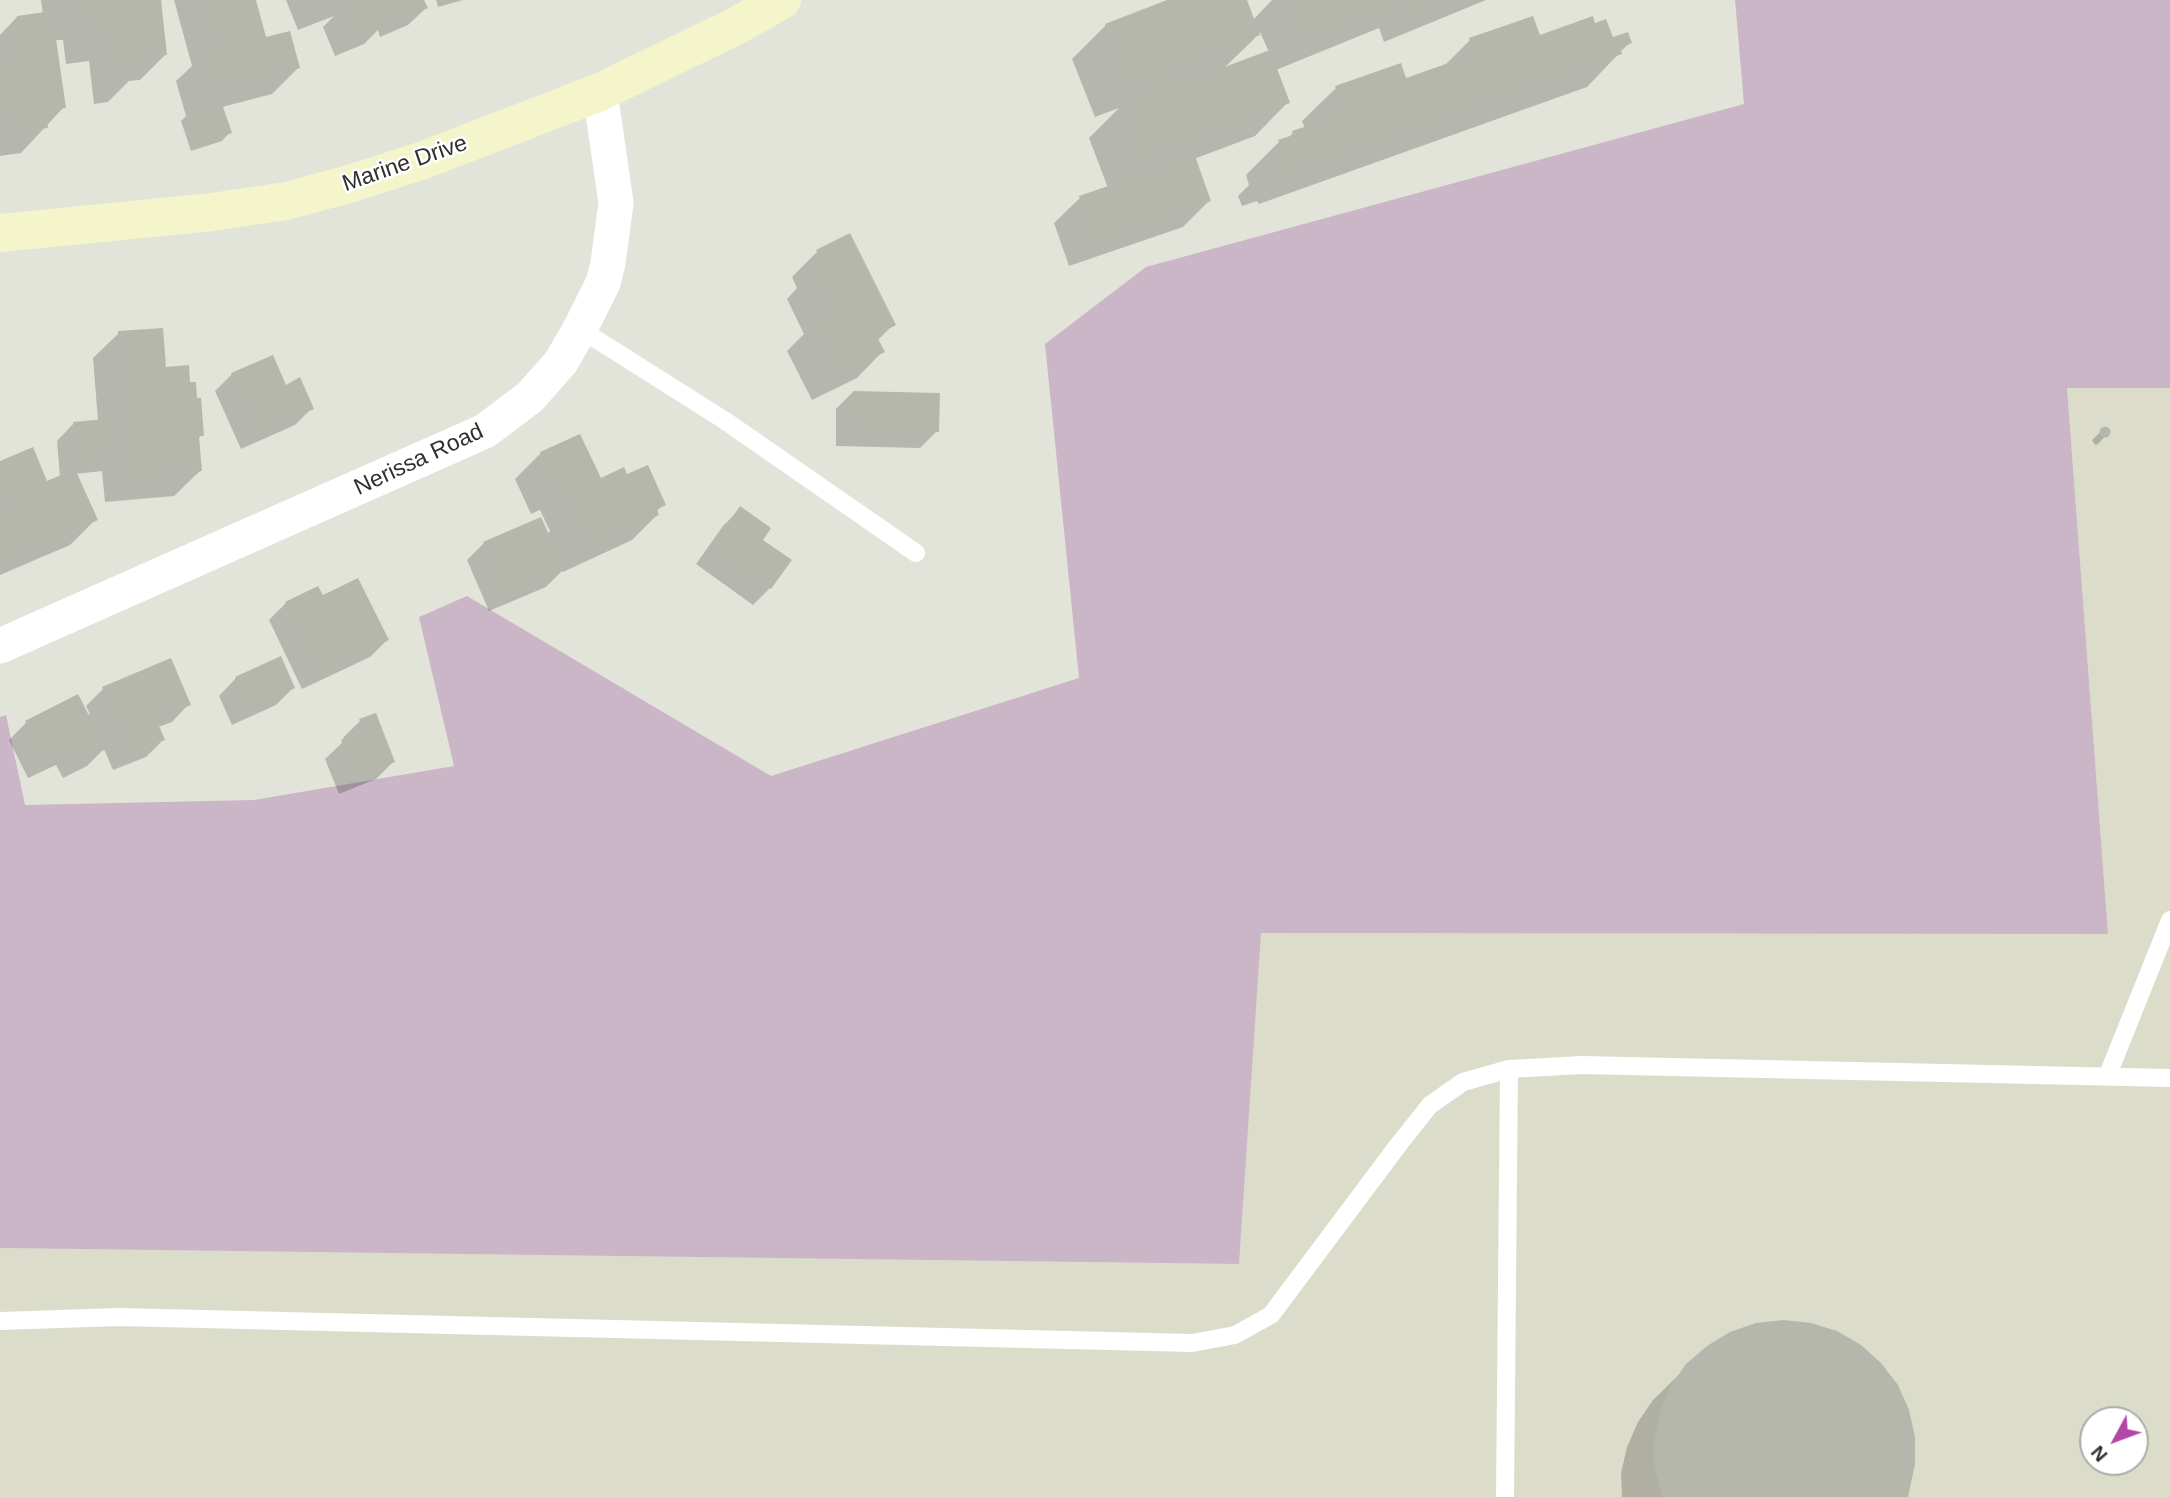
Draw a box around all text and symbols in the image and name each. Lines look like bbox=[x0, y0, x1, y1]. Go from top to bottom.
street label: Marine Drive bbox=[339, 130, 471, 198]
street label: Nerissa Road bbox=[350, 418, 488, 502]
north arrow bbox=[2079, 1406, 2149, 1476]
text: N bbox=[2087, 1442, 2112, 1466]

